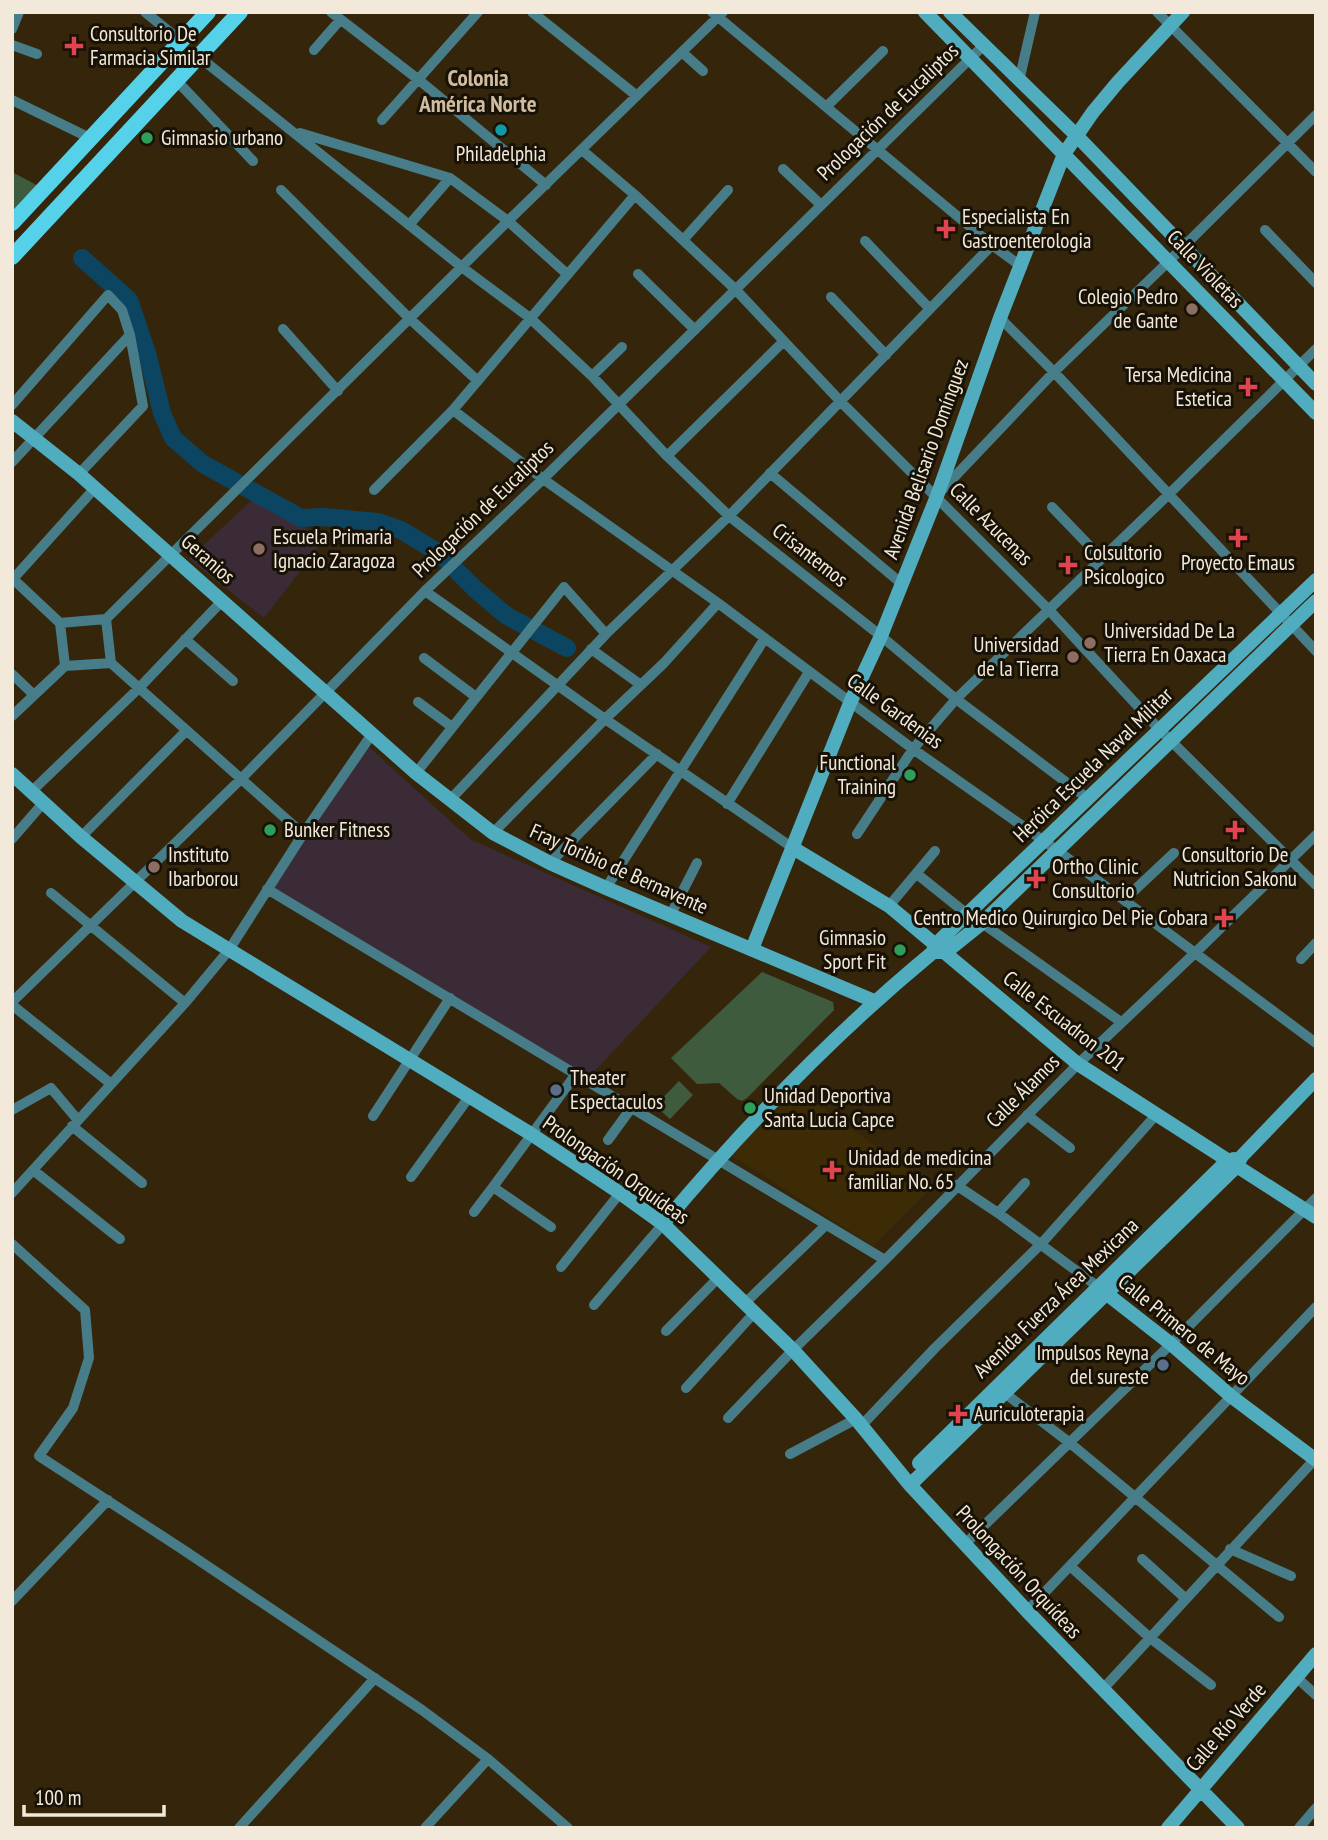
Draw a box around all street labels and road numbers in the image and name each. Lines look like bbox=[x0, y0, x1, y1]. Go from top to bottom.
street label: Prologación de Eucaliptos bbox=[811, 37, 964, 186]
street label: Calle Violetas bbox=[1161, 224, 1249, 313]
street label: Avenida Belisario Domínguez bbox=[877, 355, 974, 563]
street label: Prologación de Eucaliptos bbox=[406, 434, 559, 583]
street label: Calle Azucenas bbox=[944, 476, 1039, 571]
street label: Crisantemos bbox=[767, 517, 853, 592]
street label: Geranios bbox=[176, 528, 241, 590]
street label: Calle Gardenias bbox=[842, 667, 949, 754]
street label: Heróica Escuela Naval Militar bbox=[1007, 681, 1178, 848]
street label: Fray Toribio de Bernavente bbox=[526, 817, 713, 920]
street label: Calle Escuadron 201 bbox=[998, 965, 1131, 1077]
street label: Calle Álamos bbox=[980, 1048, 1065, 1133]
street label: Prolongación Orquídeas bbox=[538, 1109, 695, 1230]
street label: Avenida Fuerza Área Mexicana bbox=[967, 1212, 1144, 1384]
street label: Calle Primero de Mayo bbox=[1113, 1268, 1256, 1391]
street label: Prolongación Orquídeas bbox=[951, 1499, 1088, 1644]
street label: Calle Río Verde bbox=[1180, 1677, 1272, 1777]

